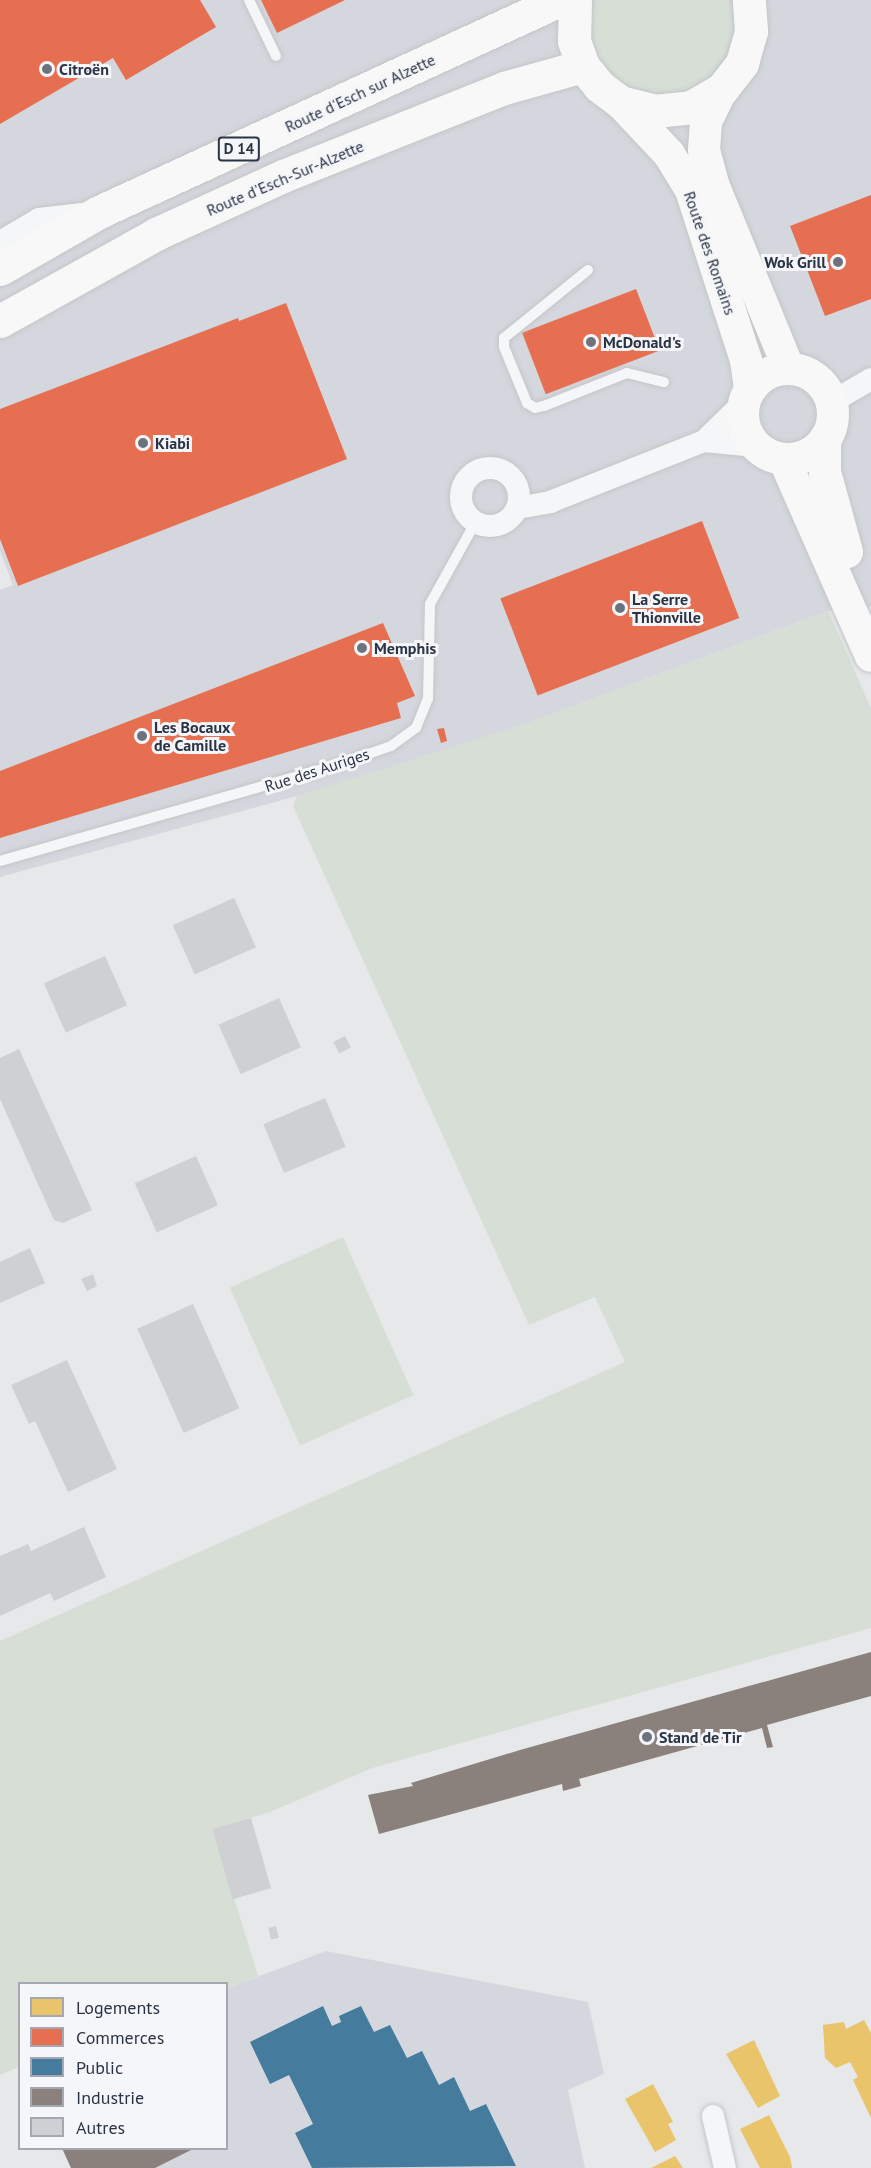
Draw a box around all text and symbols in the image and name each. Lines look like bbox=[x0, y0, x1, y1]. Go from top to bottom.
street label: Route d'Esch sur Alzette bbox=[282, 50, 438, 136]
place label: Citroën bbox=[59, 59, 109, 79]
marker: Citroën bbox=[40, 62, 54, 76]
street label: Route d'Esch-Sur-Alzette bbox=[204, 136, 366, 220]
road number: D 14 bbox=[216, 137, 262, 161]
street label: Route des Romains bbox=[680, 189, 740, 317]
place label: Wok Grill bbox=[763, 252, 826, 272]
marker: Wok Grill bbox=[831, 255, 845, 269]
place label: McDonald's bbox=[603, 332, 681, 352]
marker: McDonald's bbox=[584, 335, 598, 349]
place label: Kiabi bbox=[155, 433, 190, 453]
marker: Kiabi bbox=[136, 436, 150, 450]
place label: La Serre Thionville bbox=[632, 589, 701, 627]
marker: La Serre Thionville bbox=[613, 601, 627, 615]
place label: Memphis bbox=[374, 638, 436, 658]
marker: Memphis bbox=[355, 641, 369, 655]
place label: Les Bocaux de Camille bbox=[154, 717, 231, 755]
marker: Les Bocaux de Camille bbox=[135, 729, 149, 743]
street label: Rue des Auriges bbox=[262, 744, 372, 796]
place label: Stand de Tir bbox=[659, 1727, 742, 1747]
marker: Stand de Tir bbox=[640, 1730, 654, 1744]
legend bbox=[18, 1982, 228, 2150]
text: Logements bbox=[76, 1996, 160, 2019]
text: Commerces bbox=[76, 2026, 164, 2049]
text: Public bbox=[76, 2056, 123, 2079]
text: Industrie bbox=[76, 2086, 144, 2109]
text: Autres bbox=[76, 2116, 125, 2139]

